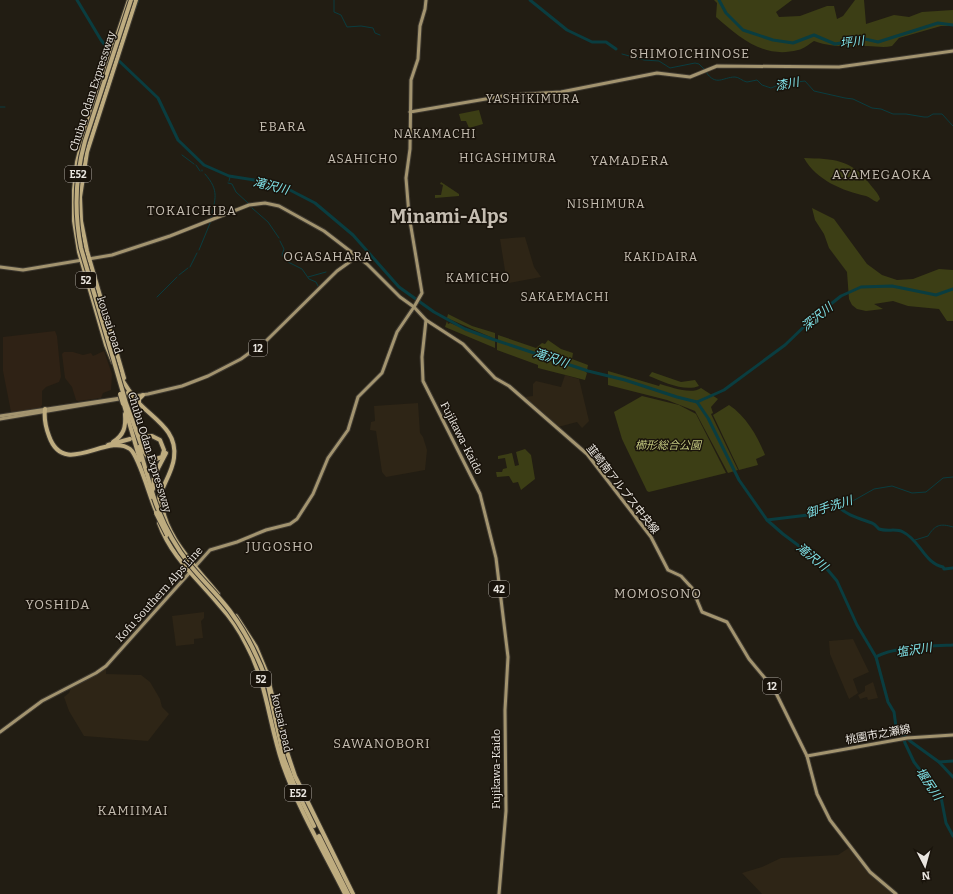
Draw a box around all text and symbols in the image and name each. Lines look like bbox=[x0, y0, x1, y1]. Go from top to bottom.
street label: Chubu Odan Expressway bbox=[67, 29, 118, 153]
water label: 坪川 bbox=[839, 33, 867, 50]
district label: SHIMOICHINOSE bbox=[630, 46, 750, 61]
water label: 漆川 bbox=[774, 74, 802, 93]
district label: YASHIKIMURA bbox=[486, 92, 580, 106]
district label: EBARA bbox=[259, 119, 307, 134]
district label: NAKAMACHI bbox=[394, 127, 476, 141]
district label: HIGASHIMURA bbox=[459, 151, 557, 165]
district label: ASAHICHO bbox=[327, 152, 399, 166]
district label: YAMADERA bbox=[590, 153, 670, 168]
road number: E52 bbox=[65, 166, 91, 182]
district label: AYAMEGAOKA bbox=[832, 167, 932, 182]
water label: 滝沢川 bbox=[252, 175, 292, 198]
district label: NISHIMURA bbox=[566, 197, 646, 211]
district label: TOKAICHIBA bbox=[147, 203, 237, 218]
district label: Minami-Alps bbox=[390, 205, 508, 228]
district label: OGASAHARA bbox=[283, 249, 373, 264]
district label: KAKIDAIRA bbox=[624, 250, 698, 264]
district label: KAMICHO bbox=[446, 271, 510, 285]
road number: 52 bbox=[76, 272, 96, 288]
district label: SAKAEMACHI bbox=[521, 290, 609, 304]
street label: kousai road bbox=[94, 295, 125, 356]
water label: 深沢川 bbox=[799, 299, 837, 334]
road number: 12 bbox=[249, 340, 267, 356]
water label: 滝沢川 bbox=[532, 346, 572, 371]
street label: Chubu Odan Expressway bbox=[125, 390, 174, 514]
street label: Fujikawa-Kaido bbox=[438, 400, 485, 477]
park label: 櫛形総合公園 bbox=[635, 439, 703, 452]
street label: 韮崎南アルプス中央線 bbox=[584, 442, 662, 537]
water label: 御手洗川 bbox=[804, 493, 856, 521]
district label: JUGOSHO bbox=[245, 539, 314, 554]
water label: 滝沢川 bbox=[794, 540, 832, 575]
street label: Kofu Southern Alps Line bbox=[113, 544, 206, 645]
road number: 42 bbox=[489, 581, 509, 597]
district label: MOMOSONO bbox=[614, 586, 702, 601]
district label: YOSHIDA bbox=[25, 597, 91, 612]
water label: 塩沢川 bbox=[895, 640, 935, 660]
road number: 52 bbox=[251, 671, 271, 687]
road number: 12 bbox=[763, 678, 781, 694]
street label: kousai road bbox=[269, 693, 295, 754]
street label: 桃園市之瀬線 bbox=[844, 722, 912, 747]
street label: Fujikawa-Kaido bbox=[490, 729, 503, 809]
district label: SAWANOBORI bbox=[333, 736, 431, 751]
water label: 堰尻川 bbox=[913, 765, 946, 804]
road number: E52 bbox=[285, 785, 311, 801]
district label: KAMIIMAI bbox=[97, 803, 169, 818]
north arrow bbox=[905, 846, 945, 886]
text: N bbox=[921, 869, 931, 882]

